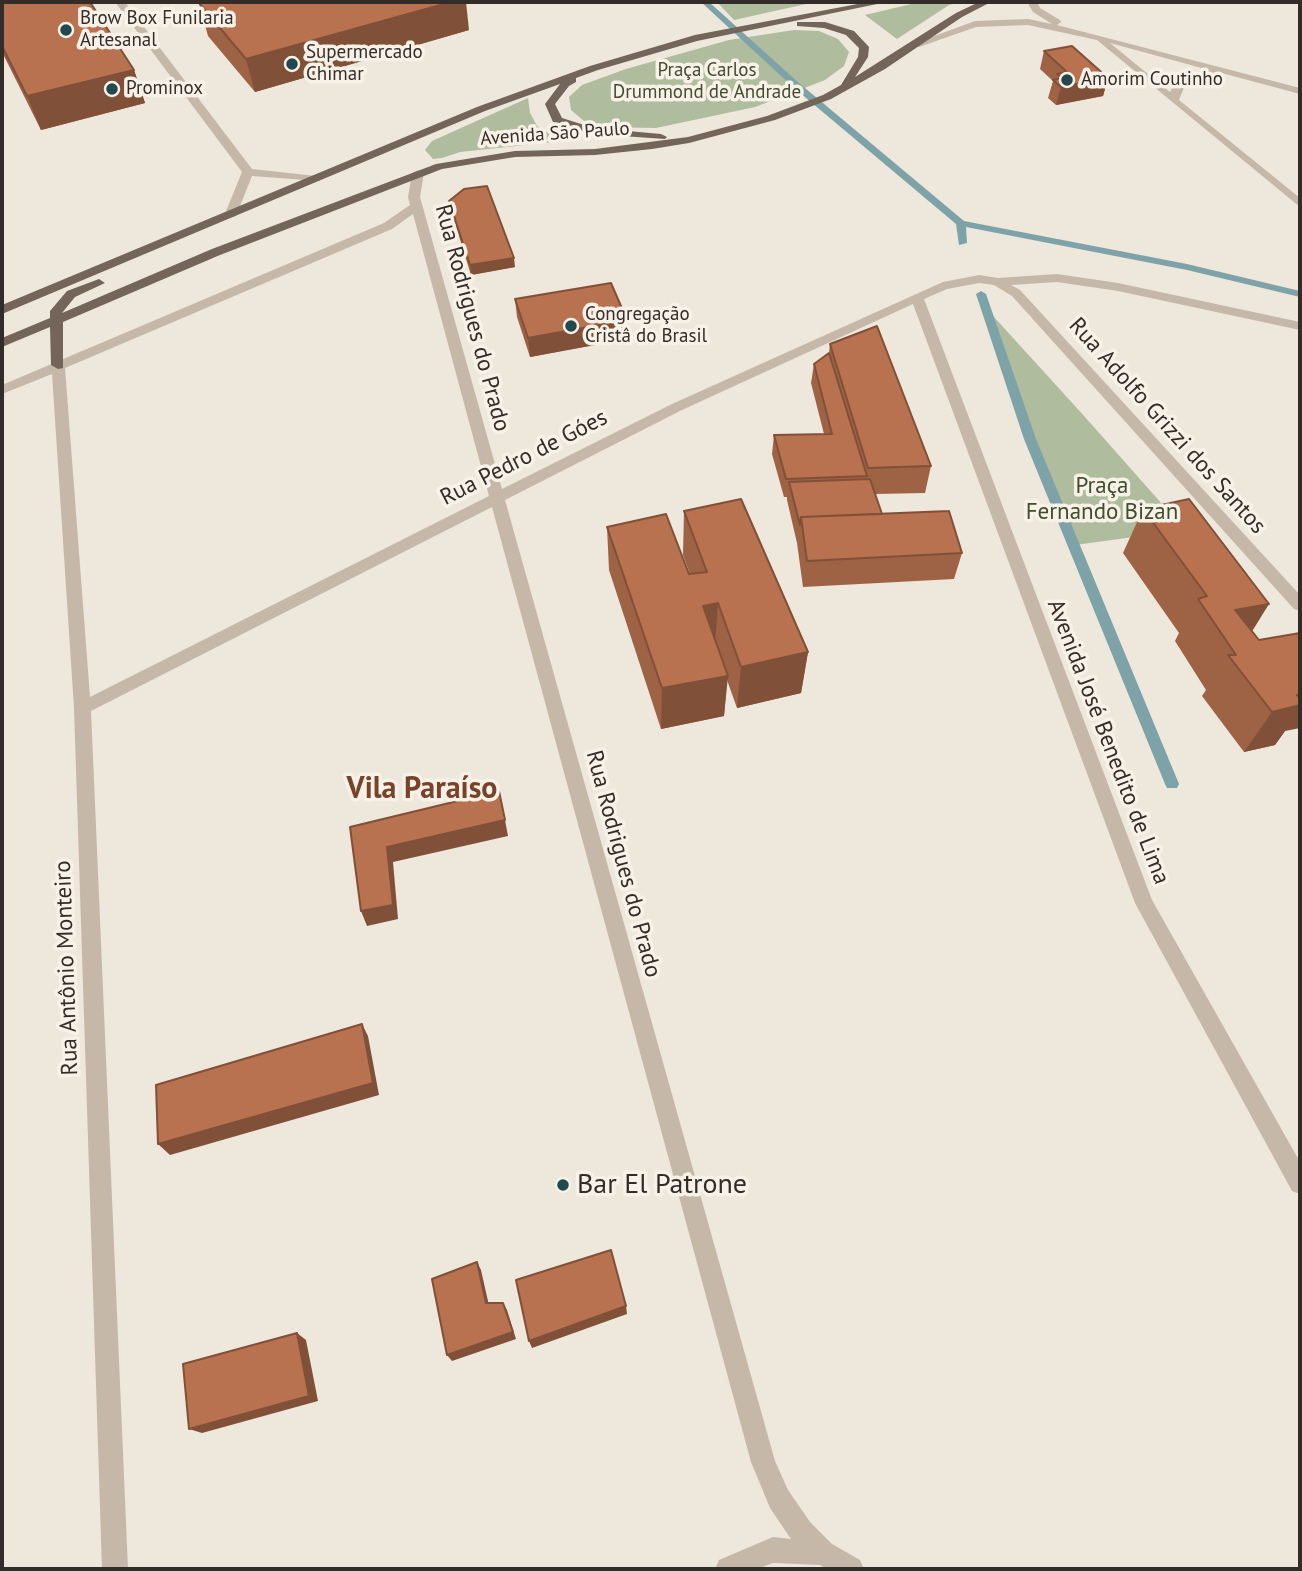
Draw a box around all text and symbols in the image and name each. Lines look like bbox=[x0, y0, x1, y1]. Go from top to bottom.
place label: Brow Box Funilaria Artesanal bbox=[80, 8, 234, 52]
marker: Brow Box Funilaria Artesanal bbox=[58, 22, 74, 38]
place label: Supermercado Chimar bbox=[306, 42, 423, 86]
marker: Supermercado Chimar bbox=[284, 56, 300, 72]
park label: Praça Carlos Drummond de Andrade bbox=[613, 60, 801, 104]
place label: Amorim Coutinho bbox=[1081, 69, 1223, 91]
marker: Amorim Coutinho bbox=[1059, 72, 1075, 88]
place label: Prominox bbox=[126, 78, 203, 100]
marker: Prominox bbox=[104, 81, 120, 97]
street label: Avenida São Paulo bbox=[480, 117, 630, 151]
street label: Rua Rodrigues do Prado bbox=[428, 202, 516, 434]
place label: Congregação Cristâ do Brasil bbox=[585, 304, 707, 348]
street label: Rua Adolfo Grizzi dos Santos bbox=[1063, 312, 1271, 540]
marker: Congregação Cristâ do Brasil bbox=[563, 318, 579, 334]
street label: Rua Pedro de Góes bbox=[436, 404, 612, 512]
park label: Praça Fernando Bizan bbox=[1026, 472, 1178, 526]
street label: Avenida José Benedito de Lima bbox=[1041, 596, 1175, 888]
street label: Rua Rodrigues do Prado bbox=[579, 748, 667, 980]
district label: Vila Paraíso bbox=[347, 771, 497, 807]
street label: Rua Antônio Monteiro bbox=[49, 860, 85, 1076]
place label: Bar El Patrone bbox=[577, 1168, 747, 1202]
marker: Bar El Patrone bbox=[555, 1177, 571, 1193]

